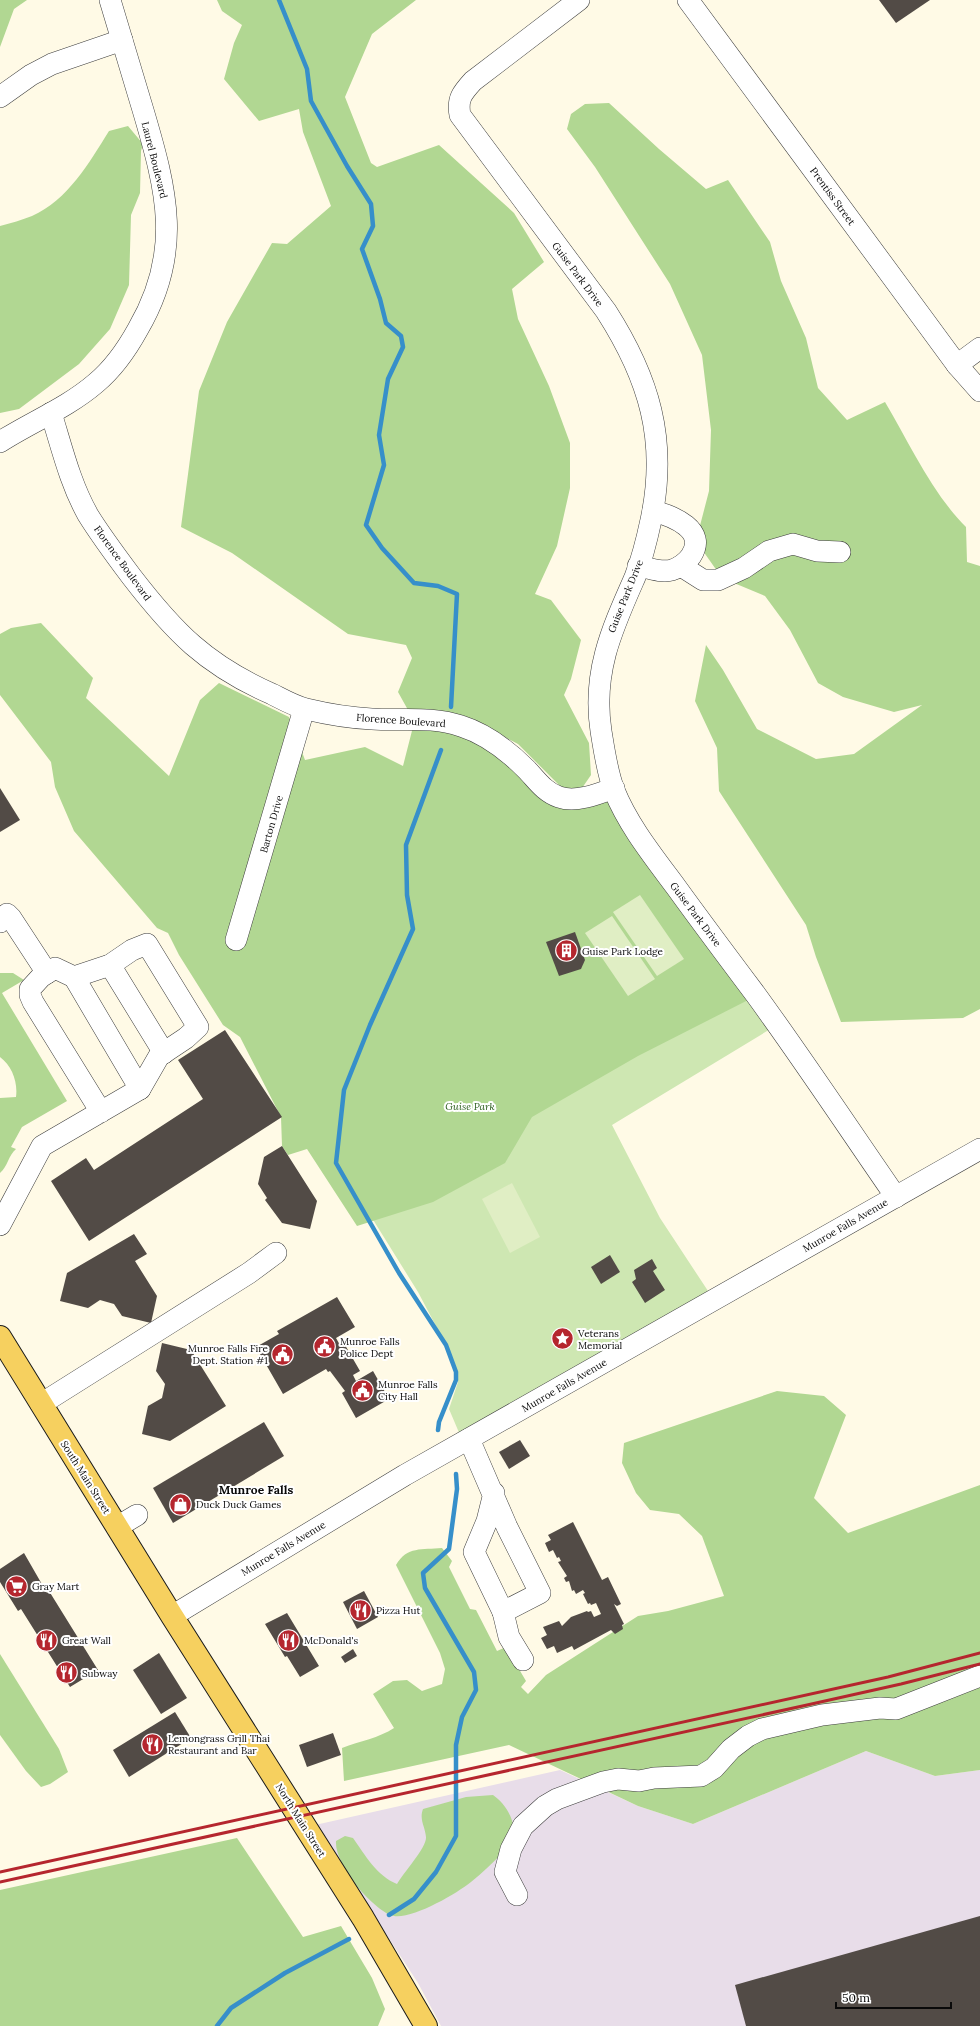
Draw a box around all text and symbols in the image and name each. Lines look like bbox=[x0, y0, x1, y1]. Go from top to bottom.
street label: Laurel Boulevard bbox=[139, 120, 170, 200]
street label: Prentiss Street bbox=[807, 165, 858, 228]
street label: Guise Park Drive bbox=[549, 239, 606, 310]
street label: Florence Boulevard bbox=[91, 523, 154, 603]
street label: Guise Park Drive bbox=[605, 557, 646, 635]
street label: Florence Boulevard bbox=[356, 711, 446, 730]
street label: Barton Drive bbox=[257, 793, 286, 854]
street label: Guise Park Drive bbox=[667, 879, 724, 950]
building icon: Guise Park Lodge bbox=[553, 938, 579, 964]
place label: Guise Park Lodge bbox=[582, 945, 664, 958]
park label: Guise Park bbox=[445, 1100, 495, 1113]
street label: Munroe Falls Avenue bbox=[800, 1195, 891, 1255]
place icon: Veterans Memorial bbox=[550, 1326, 576, 1352]
place label: Veterans Memorial bbox=[577, 1327, 623, 1352]
public building icon: Munroe Falls Police Dept bbox=[312, 1334, 338, 1360]
place label: Munroe Falls Police Dept bbox=[340, 1335, 400, 1360]
public building icon: Munroe Falls Fire Dept. Station #1 bbox=[270, 1341, 296, 1367]
place label: Munroe Falls Fire Dept. Station #1 bbox=[188, 1342, 269, 1367]
street label: Munroe Falls Avenue bbox=[519, 1355, 610, 1415]
public building icon: Munroe Falls City Hall bbox=[350, 1377, 376, 1403]
place label: Munroe Falls City Hall bbox=[378, 1378, 438, 1403]
street label: South Main Street bbox=[58, 1438, 113, 1517]
district label: Munroe Falls bbox=[219, 1482, 293, 1497]
shop icon: Duck Duck Games bbox=[167, 1491, 193, 1517]
place label: Duck Duck Games bbox=[196, 1498, 282, 1511]
street label: Munroe Falls Avenue bbox=[239, 1518, 328, 1579]
supermarket icon: Gray Mart bbox=[4, 1573, 30, 1599]
place label: Gray Mart bbox=[32, 1580, 80, 1593]
restaurant icon: Pizza Hut bbox=[348, 1597, 374, 1623]
place label: Pizza Hut bbox=[376, 1604, 420, 1617]
restaurant icon: Great Wall bbox=[33, 1627, 59, 1653]
restaurant icon: McDonald's bbox=[276, 1627, 302, 1653]
place label: Great Wall bbox=[62, 1634, 111, 1647]
place label: McDonald's bbox=[304, 1634, 359, 1647]
restaurant icon: Subway bbox=[54, 1660, 80, 1686]
place label: Subway bbox=[82, 1667, 118, 1680]
restaurant icon: Lemongrass Grill Thai Restaurant and Bar bbox=[139, 1731, 165, 1757]
place label: Lemongrass Grill Thai Restaurant and Bar bbox=[168, 1732, 270, 1757]
street label: North Main Street bbox=[273, 1781, 329, 1860]
scale bar bbox=[836, 1984, 951, 2010]
text: 50 m bbox=[842, 1990, 870, 2005]

